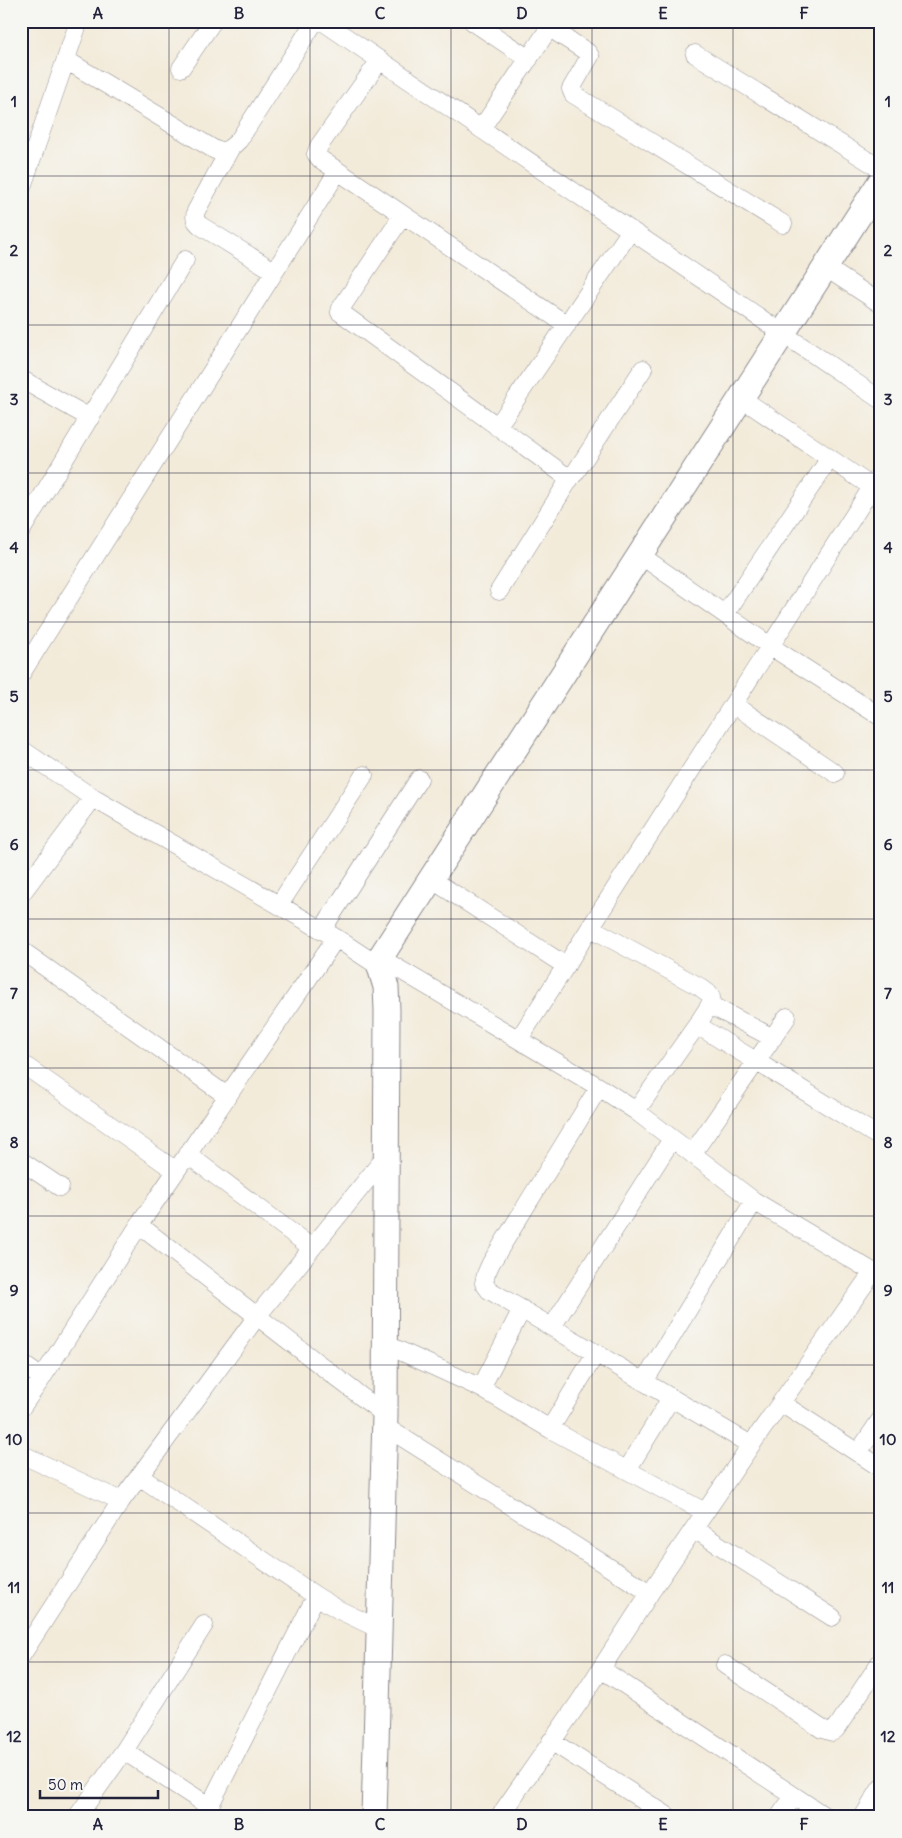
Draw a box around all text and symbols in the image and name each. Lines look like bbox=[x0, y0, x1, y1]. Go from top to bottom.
text: A bbox=[93, 3, 103, 23]
text: B bbox=[234, 3, 245, 23]
text: C bbox=[375, 3, 386, 23]
text: D bbox=[516, 3, 528, 23]
text: E bbox=[658, 3, 668, 23]
text: F bbox=[799, 3, 809, 23]
text: 1 bbox=[11, 91, 17, 111]
text: 1 bbox=[885, 91, 891, 111]
text: 2 bbox=[10, 240, 19, 260]
text: 2 bbox=[884, 240, 893, 260]
text: 3 bbox=[9, 389, 19, 409]
text: 3 bbox=[883, 389, 893, 409]
text: 4 bbox=[9, 537, 19, 557]
text: 4 bbox=[883, 537, 893, 557]
text: 5 bbox=[9, 686, 19, 706]
text: 5 bbox=[883, 686, 893, 706]
text: 6 bbox=[9, 834, 19, 854]
text: 6 bbox=[883, 834, 893, 854]
text: 7 bbox=[10, 983, 18, 1003]
text: 7 bbox=[884, 983, 892, 1003]
text: 8 bbox=[9, 1132, 19, 1152]
text: 8 bbox=[883, 1132, 893, 1152]
text: 9 bbox=[9, 1280, 19, 1300]
text: 9 bbox=[883, 1280, 893, 1300]
text: 10 bbox=[6, 1429, 22, 1449]
text: 10 bbox=[880, 1429, 896, 1449]
text: 11 bbox=[8, 1577, 20, 1597]
text: 11 bbox=[882, 1577, 894, 1597]
text: 12 bbox=[6, 1726, 22, 1746]
text: 12 bbox=[880, 1726, 896, 1746]
scale bar bbox=[40, 1768, 158, 1800]
text: 50 m bbox=[48, 1775, 83, 1794]
text: A bbox=[93, 1814, 103, 1834]
text: B bbox=[234, 1814, 245, 1834]
text: C bbox=[375, 1814, 386, 1834]
text: D bbox=[516, 1814, 528, 1834]
text: E bbox=[658, 1814, 668, 1834]
text: F bbox=[799, 1814, 809, 1834]

